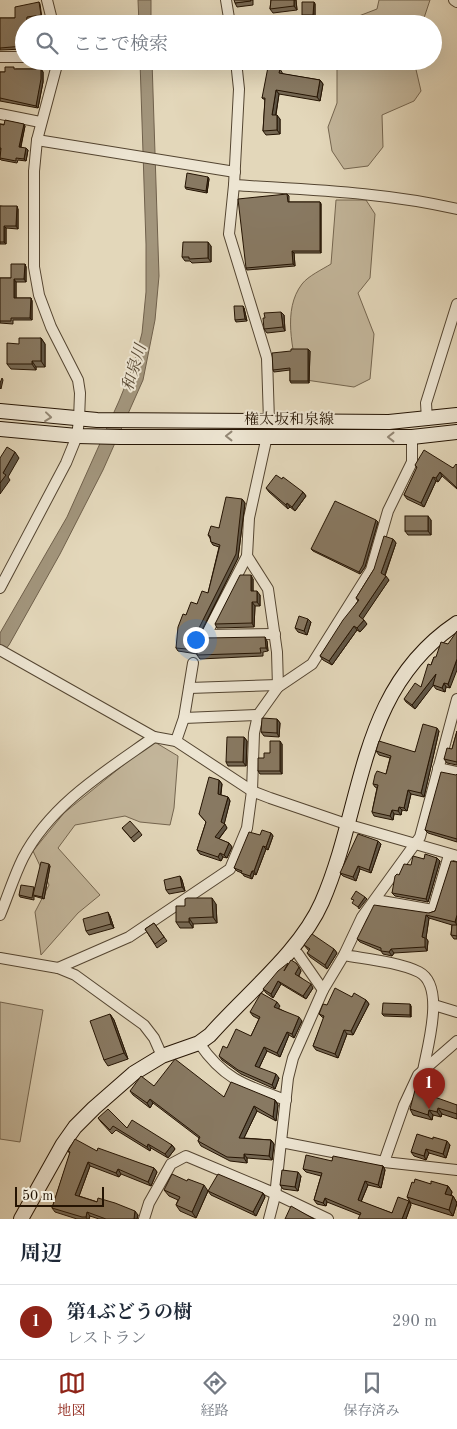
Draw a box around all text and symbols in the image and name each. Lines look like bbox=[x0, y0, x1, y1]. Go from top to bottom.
search box bbox=[15, 15, 442, 70]
icon: search bbox=[33, 29, 61, 57]
text: ここで検索 bbox=[73, 36, 168, 55]
water label: 和泉川 bbox=[118, 340, 150, 393]
one-way arrow bbox=[45, 411, 53, 422]
street label: 権太坂和泉線 bbox=[244, 411, 334, 428]
one-way arrow bbox=[224, 431, 232, 441]
one-way arrow bbox=[387, 432, 394, 442]
your location bbox=[183, 627, 209, 653]
pin: 1 bbox=[413, 1068, 445, 1109]
scale bar bbox=[15, 1184, 104, 1207]
text: 50 m bbox=[22, 1189, 53, 1203]
text: 周辺 bbox=[20, 1244, 62, 1265]
text: 第4ぶどうの樹 bbox=[67, 1304, 192, 1323]
text: 1 bbox=[31, 1314, 41, 1330]
text: 290 m bbox=[392, 1314, 437, 1330]
text: レストラン bbox=[67, 1331, 147, 1347]
tab: 地図 bbox=[58, 1369, 86, 1420]
tab: 経路 bbox=[201, 1369, 229, 1420]
tab: 保存済み bbox=[344, 1369, 400, 1420]

